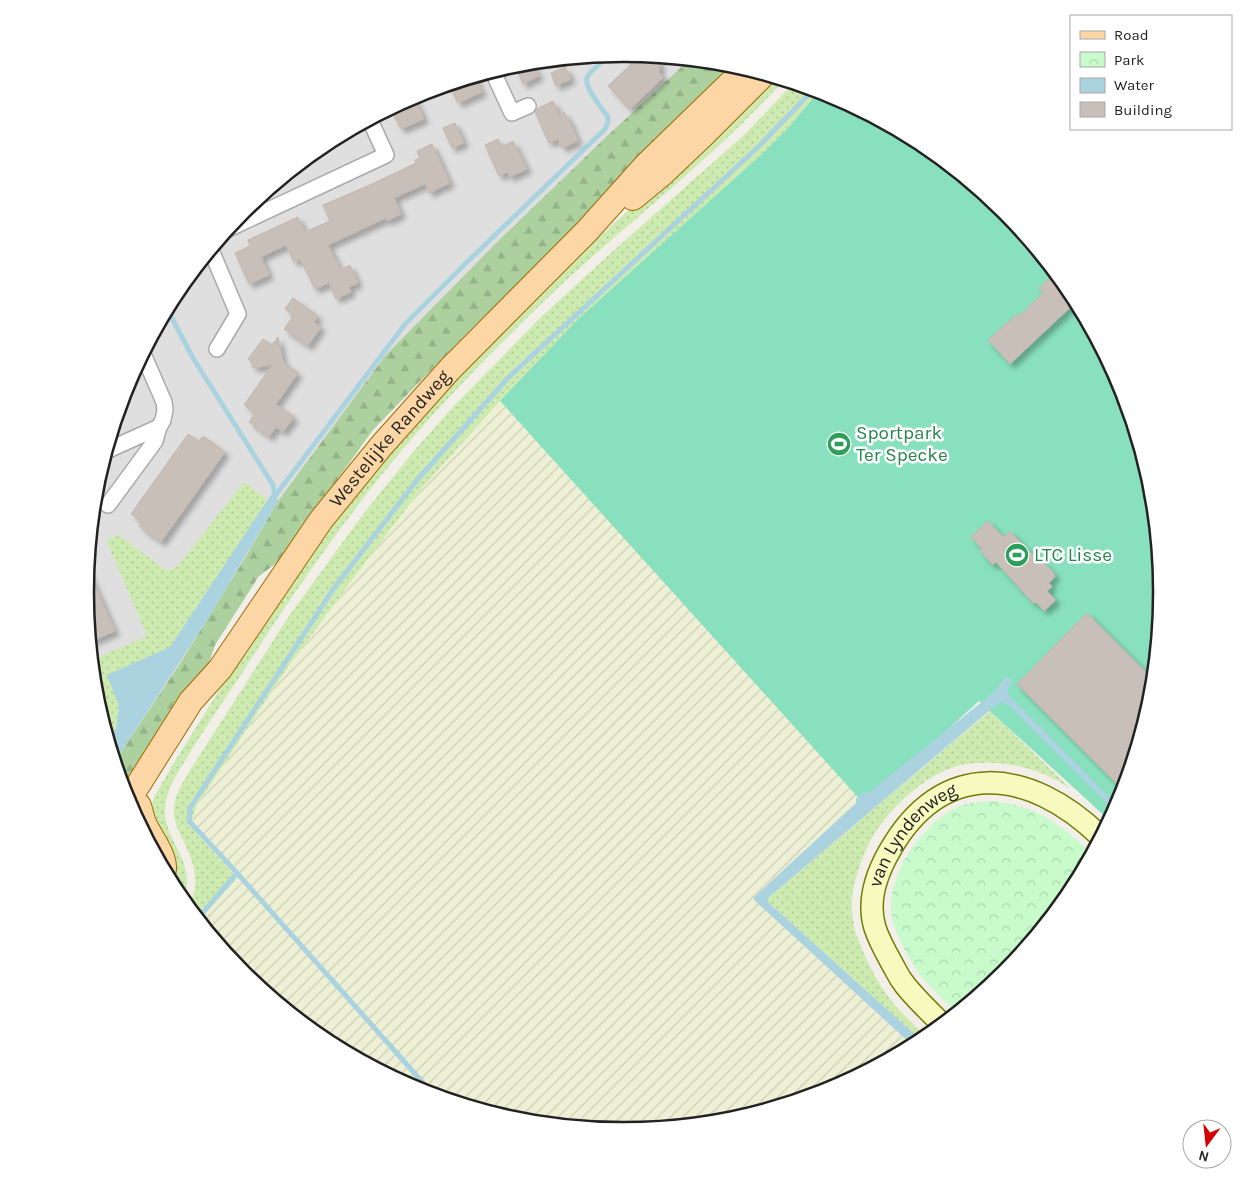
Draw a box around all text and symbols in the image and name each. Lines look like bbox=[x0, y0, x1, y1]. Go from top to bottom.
legend bbox=[1070, 15, 1232, 130]
text: Road bbox=[1114, 26, 1149, 44]
text: Park bbox=[1114, 51, 1144, 69]
text: Water bbox=[1114, 76, 1155, 94]
text: Building bbox=[1114, 101, 1172, 119]
street label: Westelijke Randweg bbox=[325, 365, 455, 512]
place label: Sportpark Ter Specke bbox=[856, 422, 948, 466]
sports icon: Sportpark Ter Specke bbox=[826, 431, 852, 457]
sports icon: LTC Lisse bbox=[1004, 542, 1030, 568]
place label: LTC Lisse bbox=[1034, 544, 1112, 566]
street label: van Lyndenweg bbox=[864, 778, 961, 890]
north arrow bbox=[1182, 1119, 1232, 1169]
text: N bbox=[1197, 1147, 1211, 1166]

